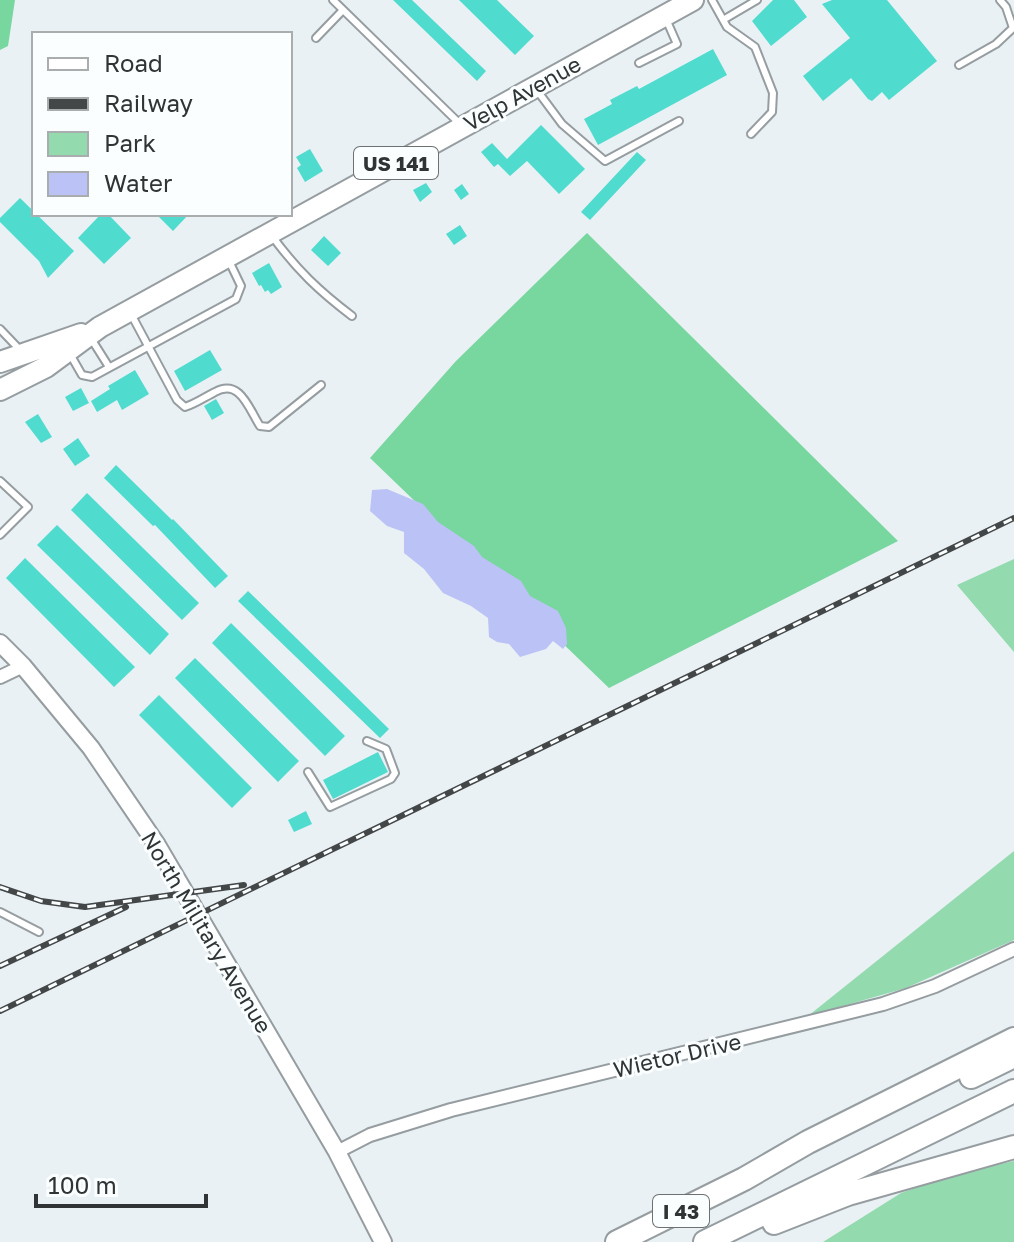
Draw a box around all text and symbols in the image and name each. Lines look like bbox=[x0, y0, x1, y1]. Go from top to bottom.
legend bbox=[32, 32, 292, 216]
text: Road bbox=[104, 48, 163, 77]
street label: Velp Avenue bbox=[459, 50, 585, 136]
text: Railway bbox=[104, 88, 193, 117]
text: Park bbox=[104, 128, 156, 157]
road number: US 141 bbox=[354, 147, 438, 179]
text: Water bbox=[104, 168, 172, 197]
street label: North Military Avenue bbox=[136, 826, 278, 1038]
street label: Wietor Drive bbox=[610, 1027, 744, 1083]
scale bar bbox=[36, 1158, 206, 1208]
text: 100 m bbox=[48, 1170, 117, 1199]
road number: I 43 bbox=[653, 1195, 709, 1227]

